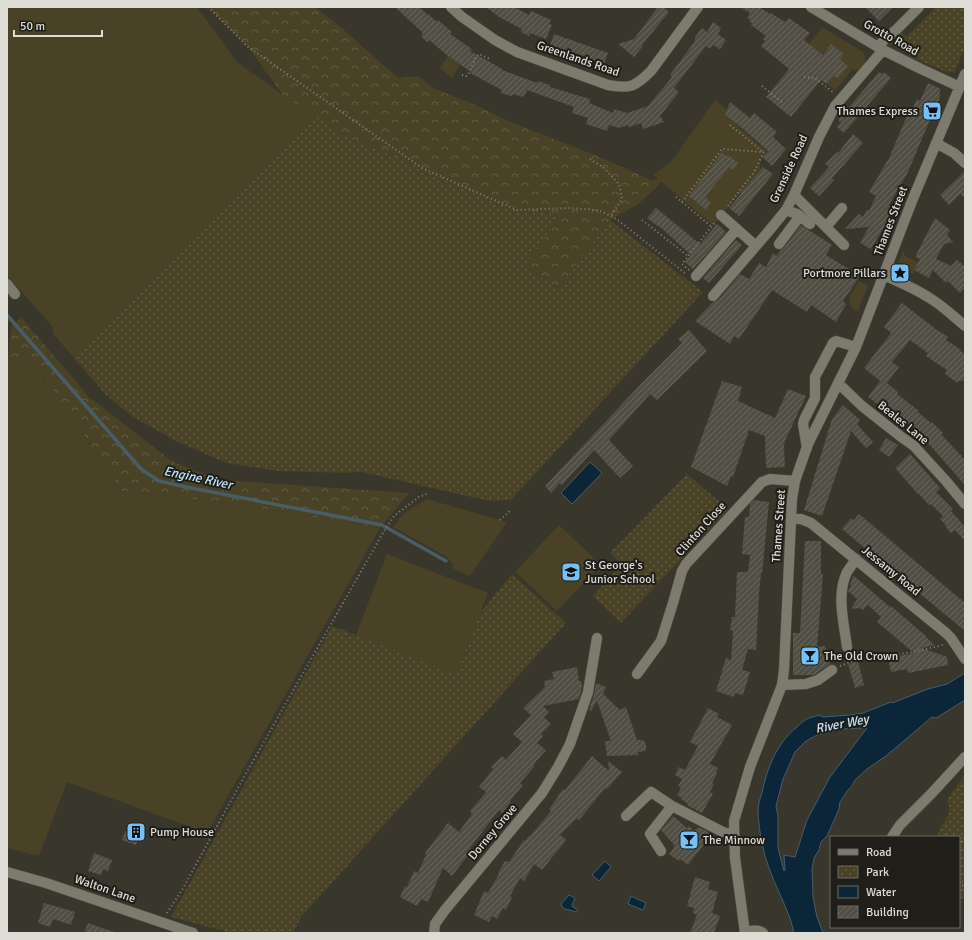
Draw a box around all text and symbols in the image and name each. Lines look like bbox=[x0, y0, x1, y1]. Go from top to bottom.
scale bar bbox=[14, 12, 102, 38]
street label: Grotto Road bbox=[861, 17, 921, 59]
text: 50 m bbox=[20, 19, 45, 34]
street label: Greenlands Road bbox=[535, 38, 621, 80]
supermarket icon: Thames Express bbox=[921, 100, 943, 122]
place label: Thames Express bbox=[837, 104, 918, 119]
street label: Grenside Road bbox=[767, 132, 811, 206]
street label: Thames Street bbox=[871, 184, 911, 258]
place icon: Portmore Pillars bbox=[889, 262, 911, 284]
place label: Portmore Pillars bbox=[803, 266, 886, 281]
street label: Beales Lane bbox=[874, 398, 932, 448]
water label: Engine River bbox=[162, 463, 236, 494]
street label: Thames Street bbox=[769, 489, 789, 563]
street label: Clinton Close bbox=[673, 499, 729, 559]
street label: Jessamy Road bbox=[859, 543, 923, 599]
place label: St George's Junior School bbox=[585, 558, 655, 587]
school or university icon: St George's Junior School bbox=[560, 561, 582, 583]
bar icon: The Old Crown bbox=[799, 645, 821, 667]
place label: The Old Crown bbox=[824, 649, 898, 664]
water label: River Wey bbox=[814, 711, 872, 737]
street label: Dorney Grove bbox=[465, 801, 521, 863]
building icon: Pump House bbox=[125, 821, 147, 843]
place label: Pump House bbox=[150, 825, 214, 840]
bar icon: The Minnow bbox=[678, 829, 700, 851]
place label: The Minnow bbox=[703, 833, 765, 848]
legend bbox=[830, 836, 960, 928]
text: Road bbox=[866, 845, 892, 860]
text: Park bbox=[866, 865, 889, 880]
street label: Walton Lane bbox=[73, 872, 137, 906]
text: Water bbox=[866, 885, 897, 900]
text: Building bbox=[866, 905, 909, 920]

